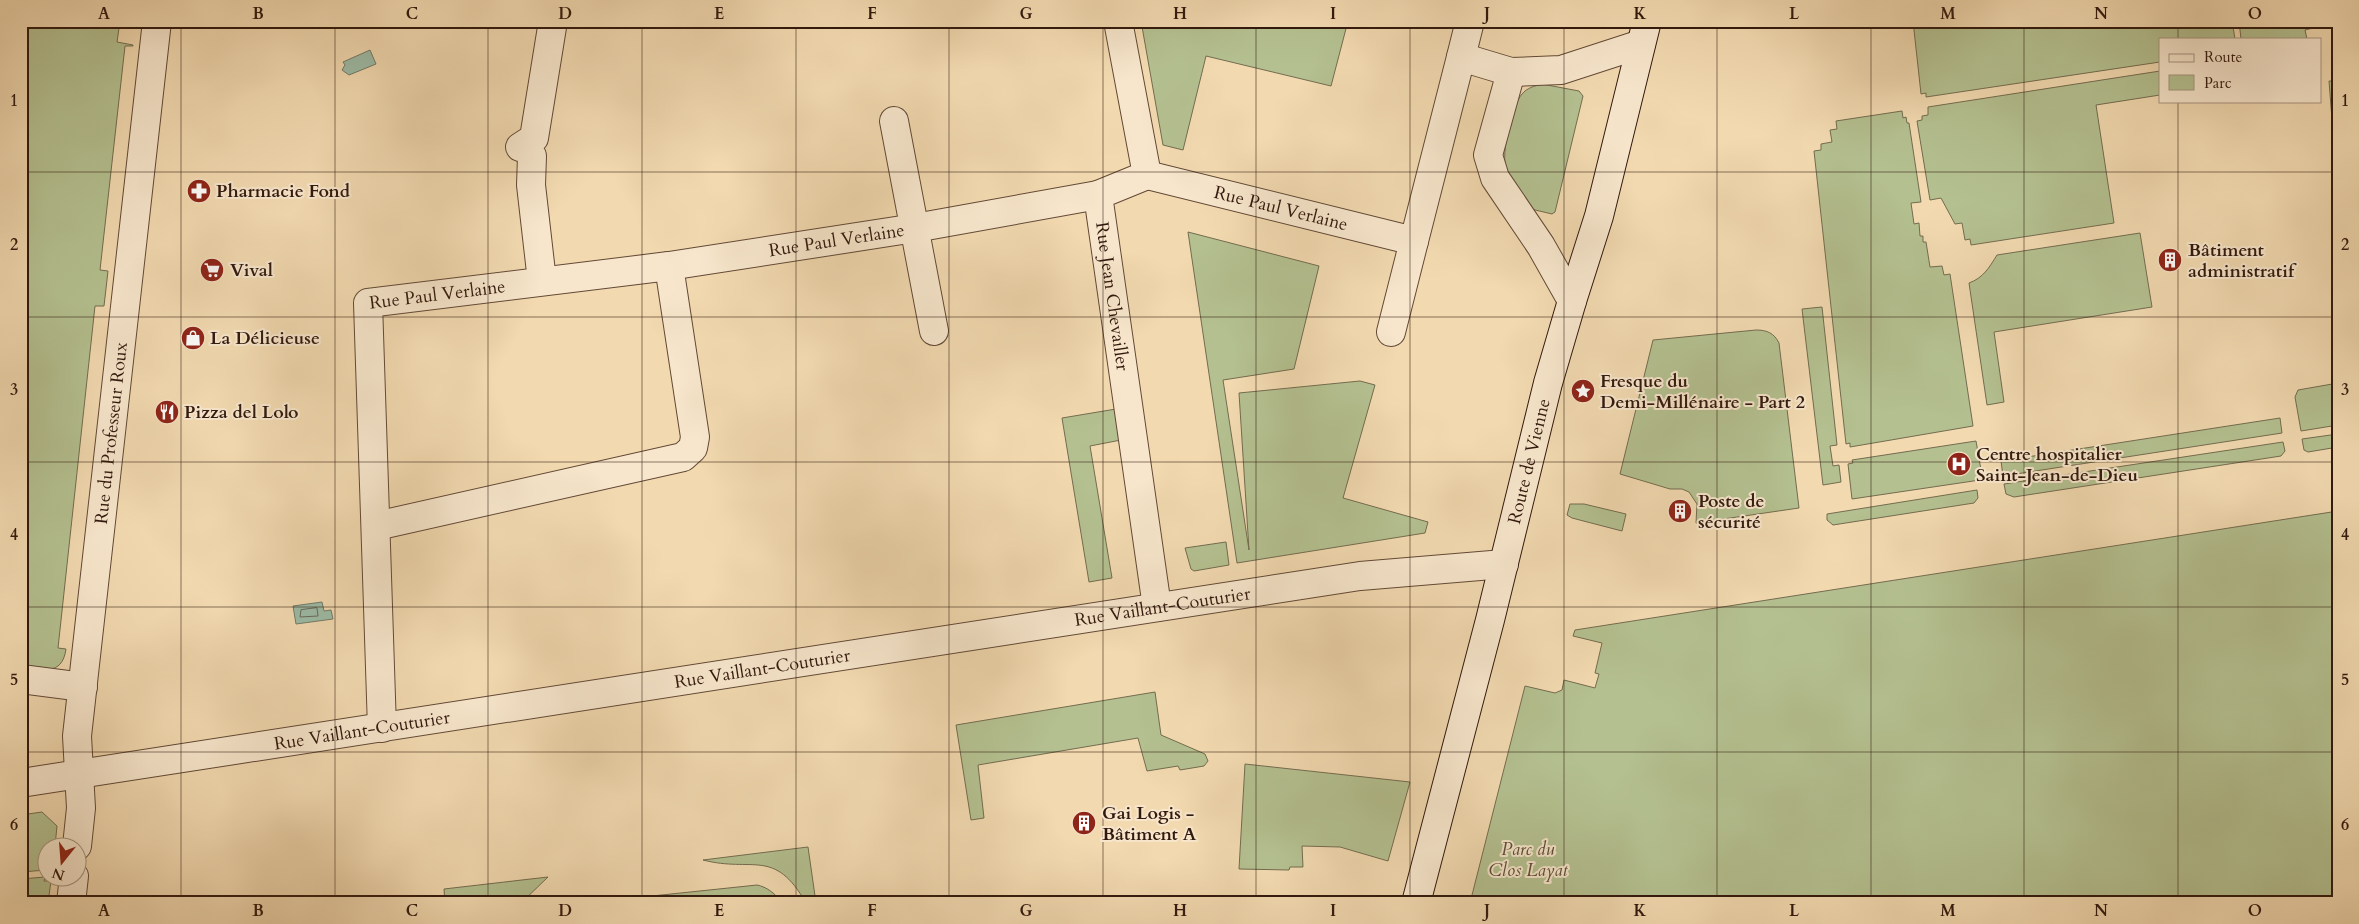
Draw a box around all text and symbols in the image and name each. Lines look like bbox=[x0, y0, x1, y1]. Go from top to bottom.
text: A bbox=[98, 3, 110, 25]
text: B bbox=[252, 3, 264, 25]
text: C bbox=[406, 3, 418, 25]
text: D bbox=[558, 3, 572, 25]
text: E bbox=[714, 3, 724, 25]
text: F bbox=[867, 3, 877, 25]
text: G bbox=[1019, 3, 1033, 25]
text: H bbox=[1173, 3, 1187, 25]
text: I bbox=[1330, 3, 1336, 25]
text: J bbox=[1482, 3, 1490, 25]
text: K bbox=[1634, 3, 1647, 25]
text: L bbox=[1789, 3, 1800, 25]
text: M bbox=[1940, 3, 1956, 25]
text: N bbox=[2094, 3, 2108, 25]
text: O bbox=[2248, 3, 2262, 25]
legend bbox=[2159, 38, 2322, 102]
text: Route bbox=[2204, 47, 2242, 67]
text: Parc bbox=[2204, 73, 2232, 93]
text: 1 bbox=[10, 90, 18, 112]
text: 1 bbox=[2341, 90, 2349, 112]
pharmacy icon: Pharmacie Fond bbox=[186, 178, 212, 204]
place label: Pharmacie Fond bbox=[216, 179, 351, 204]
street label: Rue Paul Verlaine bbox=[1211, 180, 1350, 237]
street label: Rue Paul Verlaine bbox=[767, 218, 906, 263]
street label: Rue Jean Chevailler bbox=[1089, 220, 1135, 373]
text: 2 bbox=[10, 234, 18, 256]
text: 2 bbox=[2341, 234, 2349, 256]
place label: Bâtiment administratif bbox=[2188, 238, 2297, 284]
building icon: Bâtiment administratif bbox=[2157, 247, 2183, 273]
supermarket icon: Vival bbox=[199, 257, 225, 283]
place label: Vival bbox=[230, 258, 273, 283]
street label: Rue Paul Verlaine bbox=[368, 274, 507, 316]
shop icon: La Délicieuse bbox=[180, 325, 206, 351]
place label: La Délicieuse bbox=[210, 326, 320, 351]
street label: Rue du Professeur Roux bbox=[89, 341, 134, 526]
place label: Fresque du Demi-Millénaire - Part 2 bbox=[1600, 369, 1805, 415]
place icon: Fresque du Demi-Millénaire - Part 2 bbox=[1570, 378, 1596, 404]
text: 3 bbox=[10, 379, 18, 401]
text: 3 bbox=[2341, 379, 2349, 401]
street label: Route de Vienne bbox=[1502, 396, 1557, 527]
restaurant icon: Pizza del Lolo bbox=[154, 399, 180, 425]
place label: Pizza del Lolo bbox=[184, 400, 299, 425]
place label: Centre hospitalier Saint-Jean-de-Dieu bbox=[1976, 442, 2138, 488]
hospital icon: Centre hospitalier Saint-Jean-de-Dieu bbox=[1946, 451, 1972, 477]
place label: Poste de sécurité bbox=[1698, 489, 1765, 535]
building icon: Poste de sécurité bbox=[1667, 498, 1693, 524]
text: 4 bbox=[10, 524, 18, 546]
text: 4 bbox=[2341, 524, 2349, 546]
street label: Rue Vaillant-Couturier bbox=[1073, 581, 1253, 633]
street label: Rue Vaillant-Couturier bbox=[673, 643, 852, 695]
text: 5 bbox=[10, 669, 18, 691]
text: 5 bbox=[2341, 669, 2349, 691]
street label: Rue Vaillant-Couturier bbox=[272, 705, 452, 757]
place label: Gai Logis - Bâtiment A bbox=[1102, 801, 1197, 847]
building icon: Gai Logis - Bâtiment A bbox=[1071, 810, 1097, 836]
text: 6 bbox=[10, 814, 18, 836]
text: 6 bbox=[2341, 814, 2349, 836]
north arrow bbox=[38, 836, 88, 886]
park label: Parc du Clos Layat bbox=[1488, 837, 1568, 883]
text: N bbox=[50, 863, 67, 885]
text: A bbox=[98, 900, 110, 922]
text: B bbox=[252, 900, 264, 922]
text: C bbox=[406, 900, 418, 922]
text: D bbox=[558, 900, 572, 922]
text: E bbox=[714, 900, 724, 922]
text: F bbox=[867, 900, 877, 922]
text: G bbox=[1019, 900, 1033, 922]
text: H bbox=[1173, 900, 1187, 922]
text: I bbox=[1330, 900, 1336, 922]
text: J bbox=[1482, 900, 1490, 922]
text: K bbox=[1634, 900, 1647, 922]
text: L bbox=[1789, 900, 1800, 922]
text: M bbox=[1940, 900, 1956, 922]
text: N bbox=[2094, 900, 2108, 922]
text: O bbox=[2248, 900, 2262, 922]

